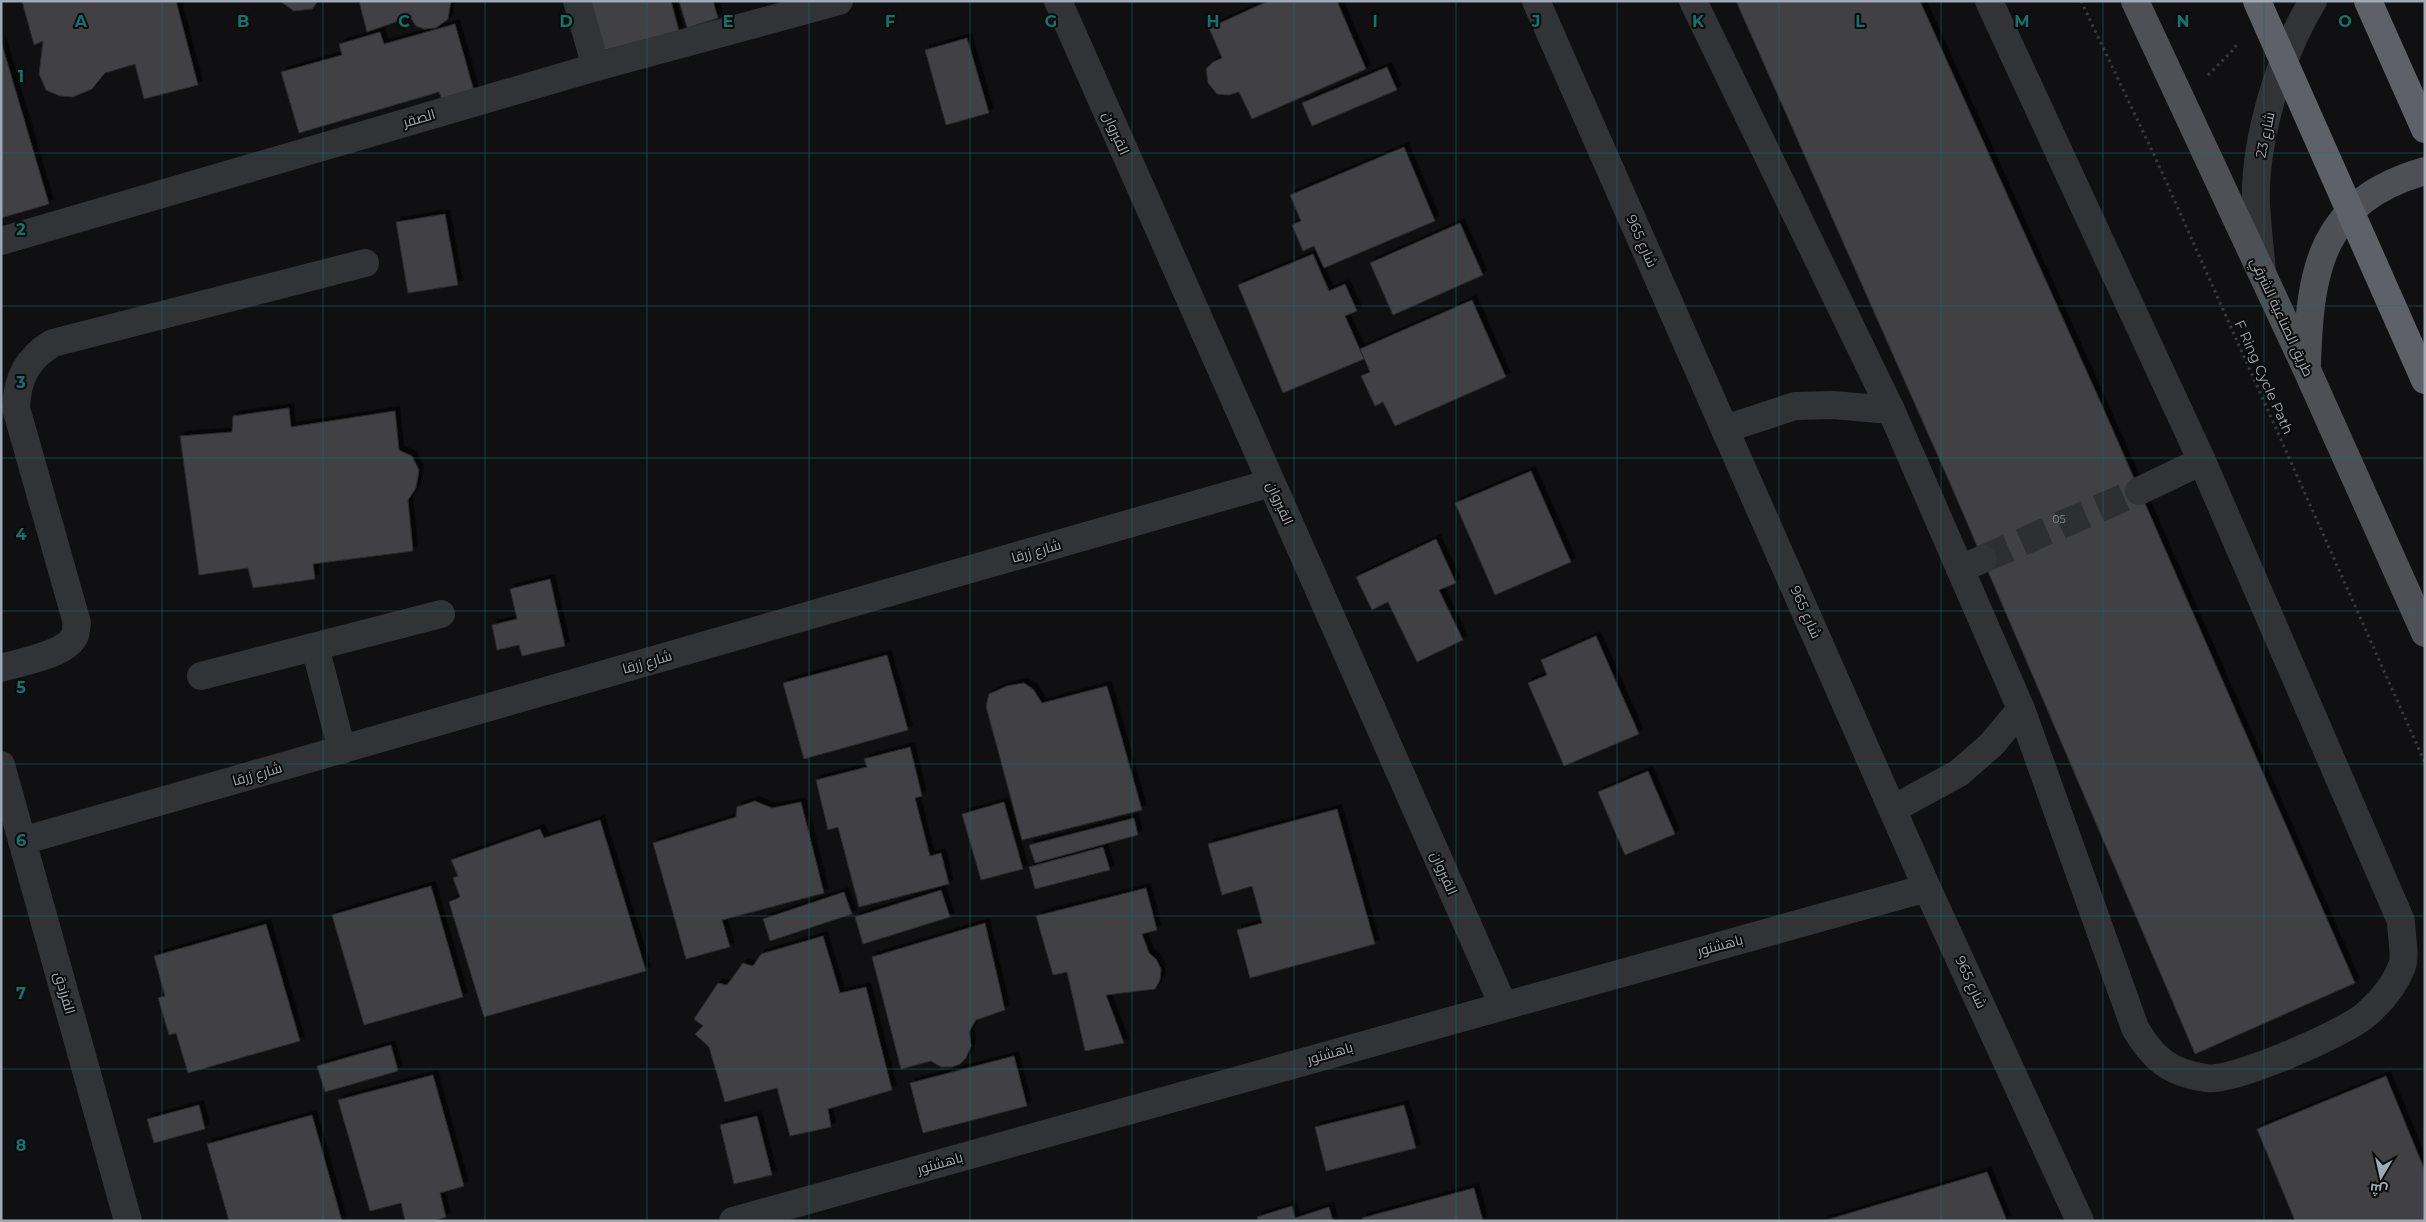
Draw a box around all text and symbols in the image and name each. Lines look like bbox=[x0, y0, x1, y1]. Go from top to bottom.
text: A bbox=[74, 12, 88, 31]
text: B bbox=[237, 12, 249, 31]
text: C bbox=[398, 12, 410, 31]
text: D bbox=[559, 12, 573, 31]
text: E bbox=[723, 12, 733, 31]
text: F bbox=[885, 12, 895, 31]
text: G bbox=[1045, 12, 1057, 31]
text: H bbox=[1207, 12, 1219, 31]
text: I bbox=[1372, 12, 1378, 31]
text: J bbox=[1531, 12, 1540, 31]
text: K bbox=[1692, 12, 1705, 31]
text: L bbox=[1855, 12, 1865, 31]
text: M bbox=[2014, 12, 2030, 31]
text: N bbox=[2177, 12, 2189, 31]
text: O bbox=[2338, 12, 2352, 31]
text: 1 bbox=[18, 67, 24, 86]
street label: الصقر bbox=[400, 105, 437, 131]
street label: القيروان bbox=[1099, 109, 1133, 157]
street label: شارع 23 bbox=[2251, 110, 2279, 160]
street label: شارع 965 bbox=[1622, 212, 1662, 270]
text: 2 bbox=[16, 220, 26, 239]
street label: طريق الصناعية الشرقي bbox=[2244, 255, 2317, 381]
street label: F Ring Cycle Path bbox=[2231, 317, 2297, 437]
text: 3 bbox=[15, 373, 26, 392]
street label: القيروان bbox=[1263, 479, 1297, 527]
house number: 05 bbox=[2052, 512, 2066, 526]
text: 4 bbox=[15, 525, 27, 544]
street label: شارع زرقا bbox=[1009, 535, 1063, 567]
street label: شارع 965 bbox=[1786, 583, 1826, 641]
street label: شارع زرقا bbox=[620, 646, 674, 678]
text: 5 bbox=[16, 678, 26, 697]
street label: شارع زرقا bbox=[230, 758, 284, 790]
text: 6 bbox=[16, 831, 26, 850]
street label: القيروان bbox=[1427, 849, 1461, 897]
street label: باهشتور bbox=[1694, 930, 1745, 960]
street label: شارع 965 bbox=[1951, 953, 1991, 1011]
street label: الفرزدق bbox=[50, 970, 80, 1016]
text: 7 bbox=[16, 984, 26, 1003]
street label: باهشتور bbox=[1304, 1038, 1355, 1068]
text: 8 bbox=[16, 1136, 26, 1155]
street label: باهشتور bbox=[914, 1148, 965, 1178]
north arrow bbox=[2356, 1152, 2406, 1202]
text: ش bbox=[2369, 1180, 2389, 1200]

